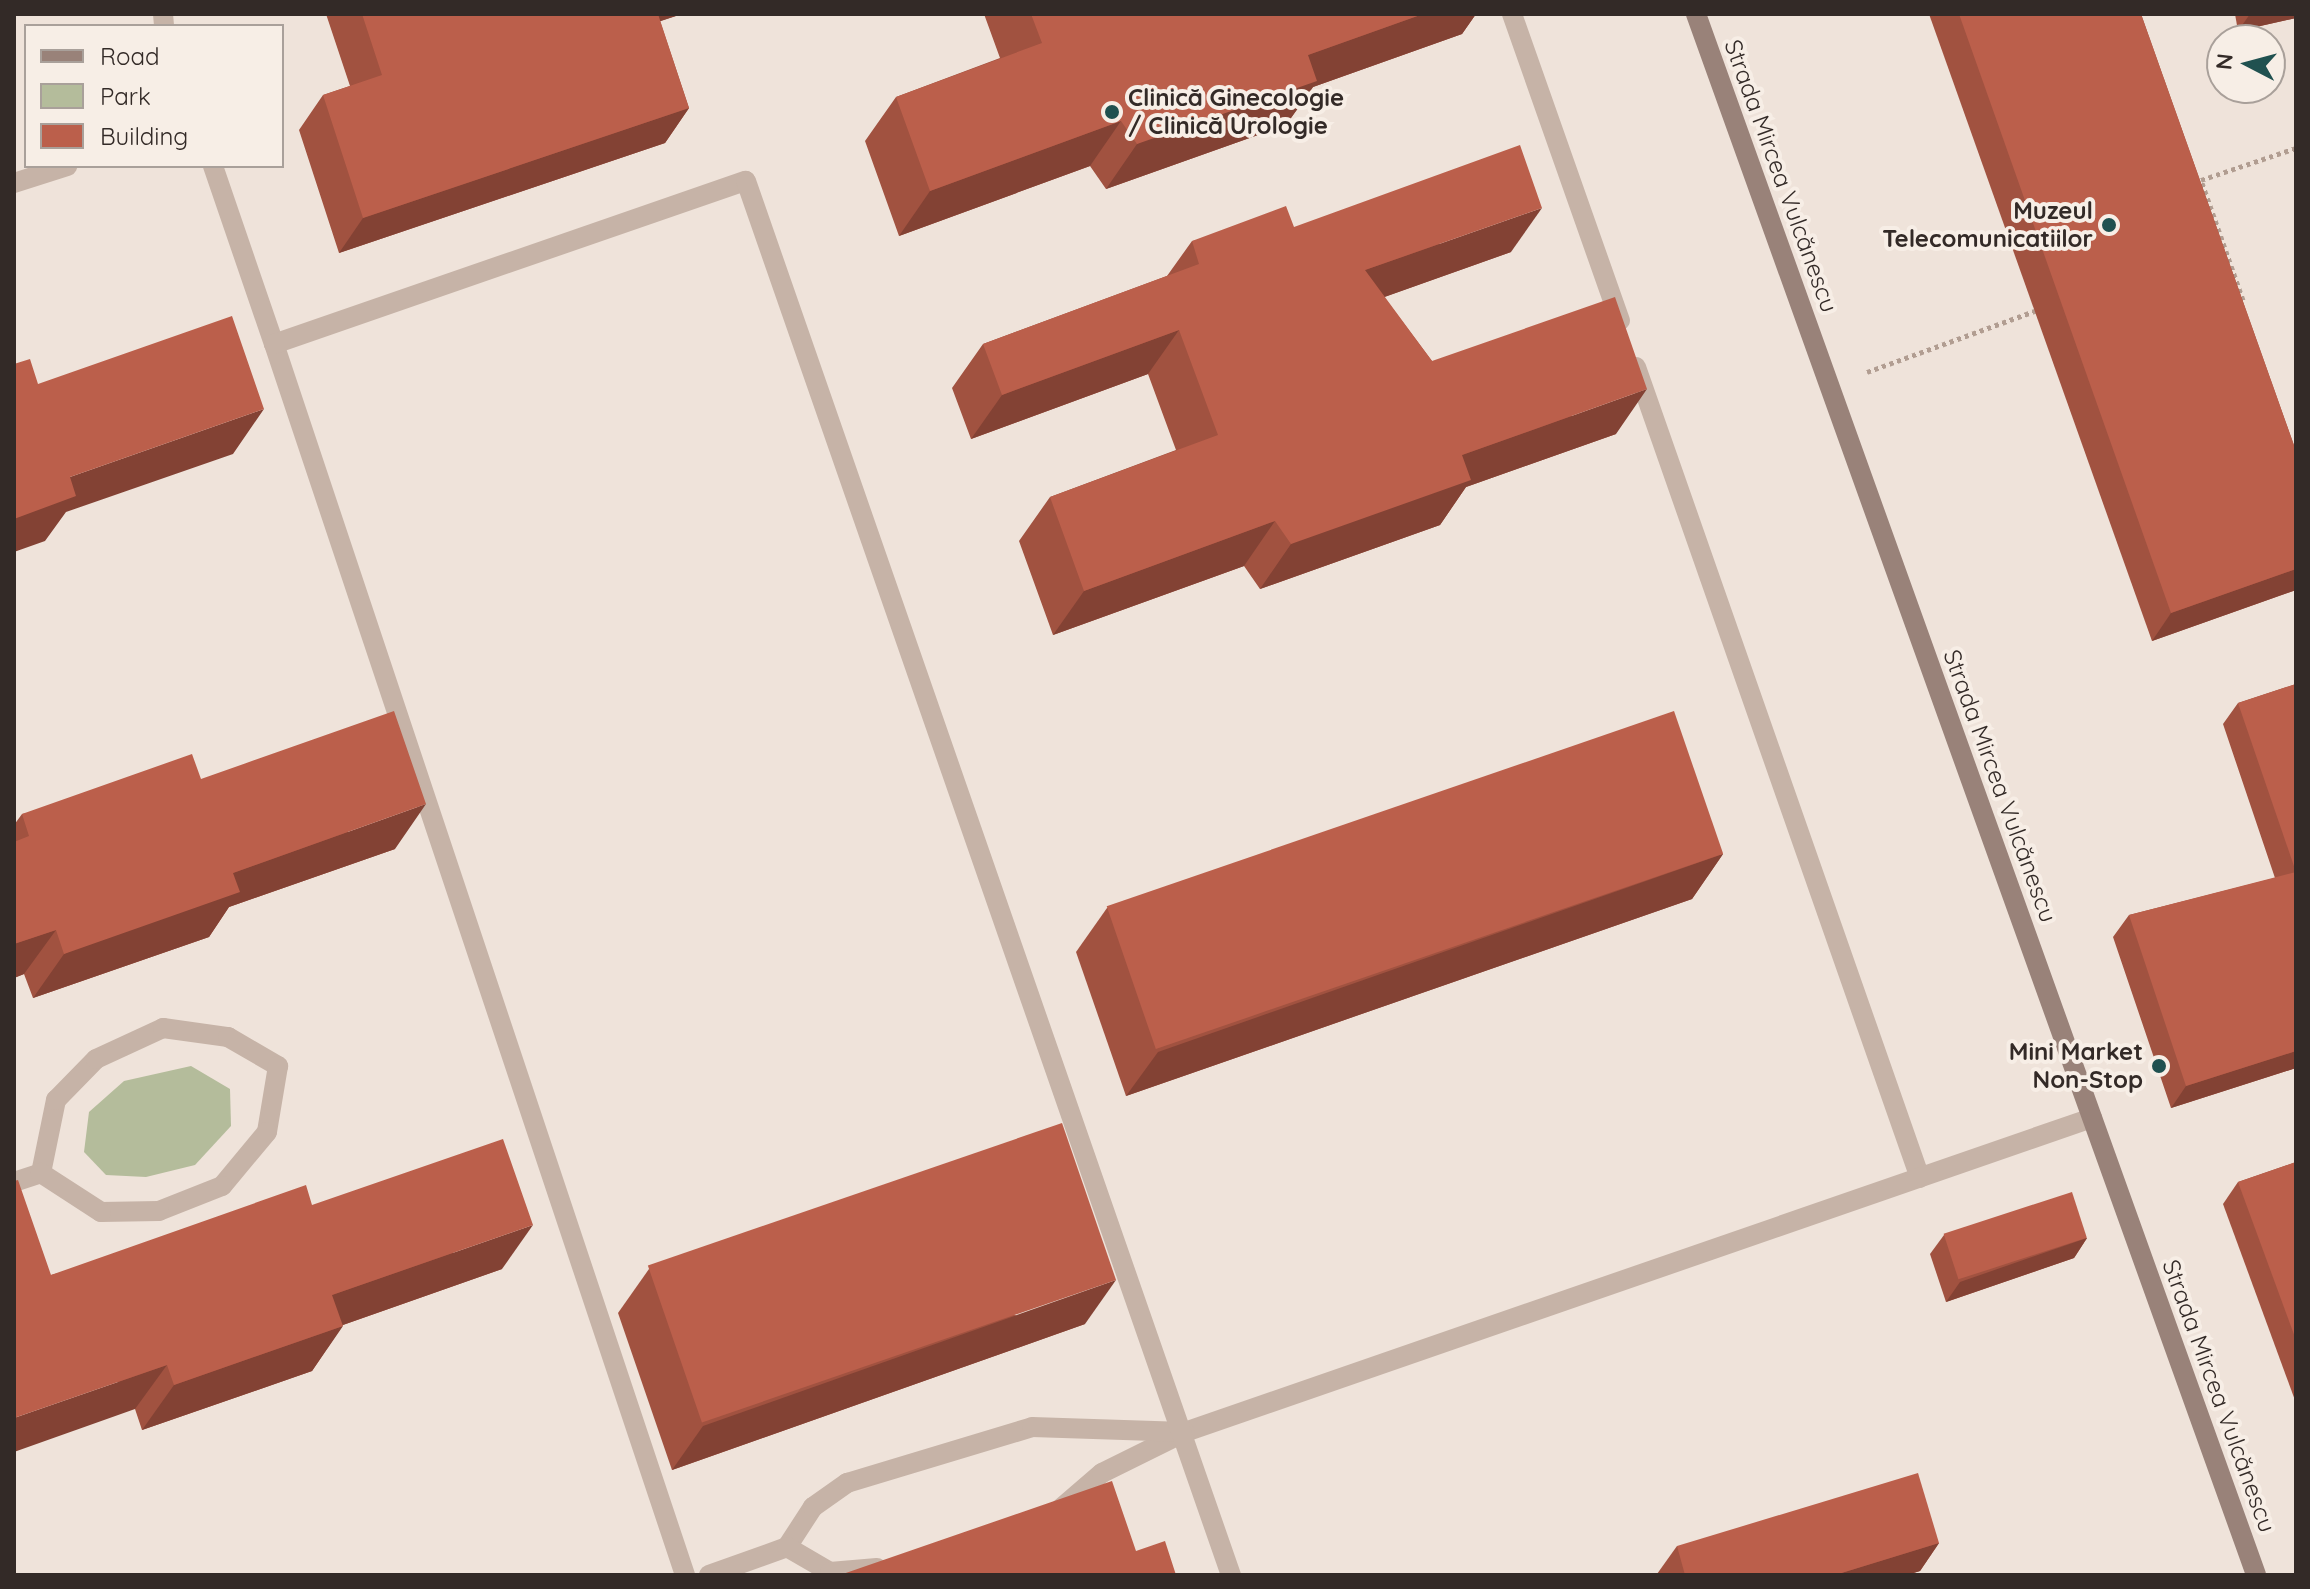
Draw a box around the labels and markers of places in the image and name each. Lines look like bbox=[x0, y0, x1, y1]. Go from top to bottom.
place label: Clinică Ginecologie / Clinică Urologie bbox=[1128, 84, 1344, 140]
marker: Clinică Ginecologie / Clinică Urologie bbox=[1103, 103, 1121, 121]
place label: Muzeul Telecomunicatiilor bbox=[1882, 197, 2093, 253]
marker: Muzeul Telecomunicatiilor bbox=[2100, 216, 2118, 234]
place label: Mini Market Non-Stop bbox=[2009, 1038, 2143, 1094]
marker: Mini Market Non-Stop bbox=[2150, 1057, 2168, 1075]

